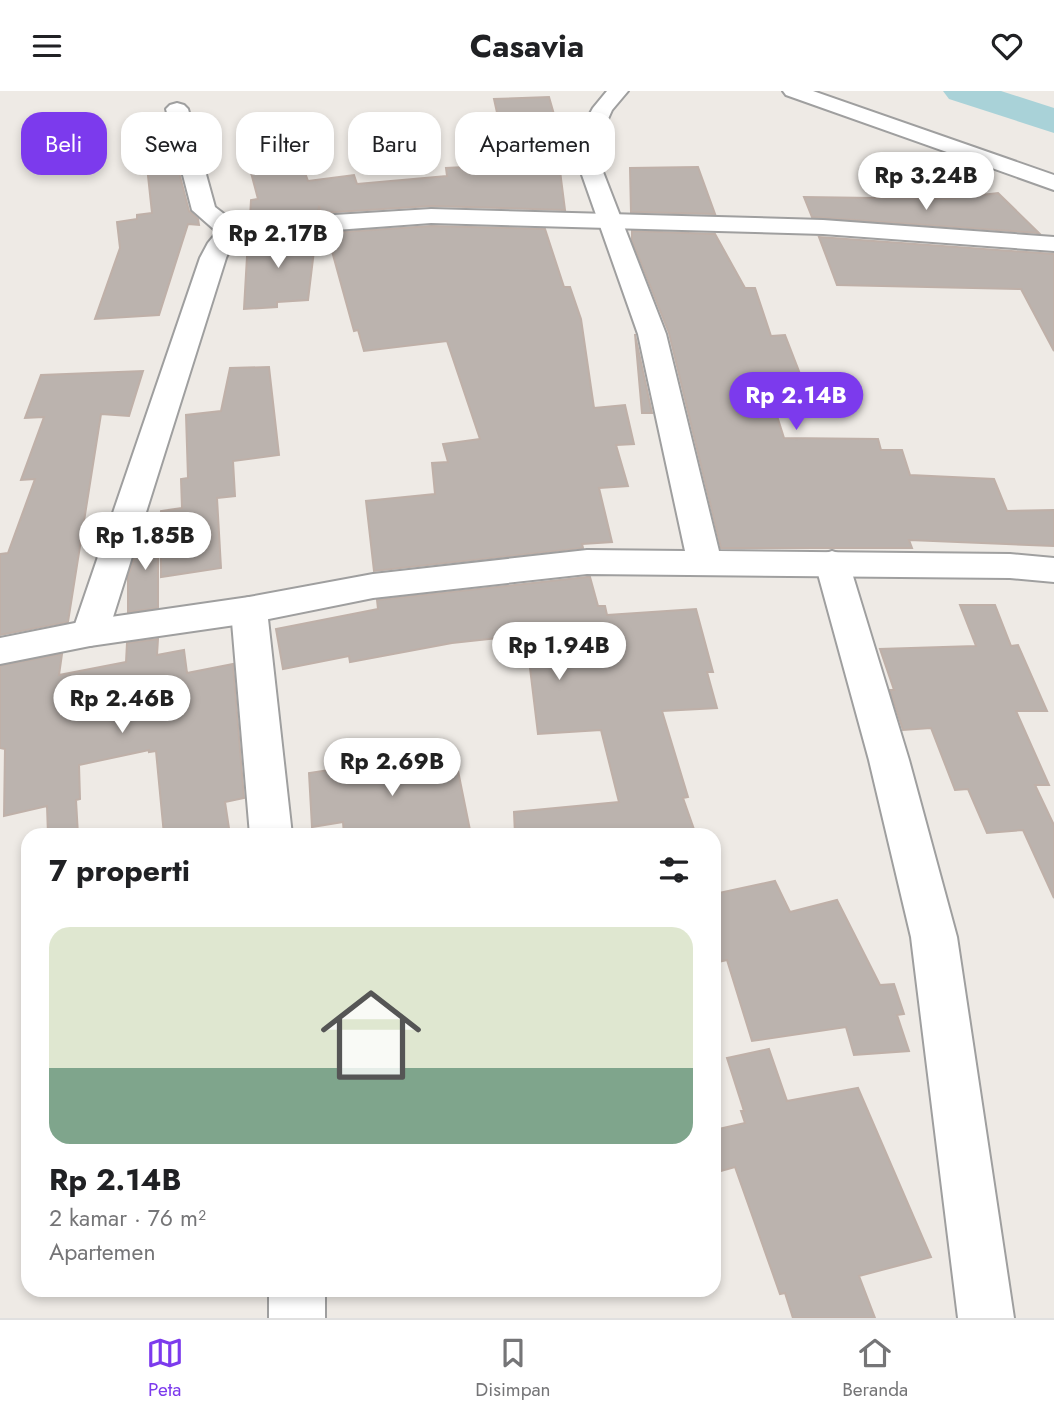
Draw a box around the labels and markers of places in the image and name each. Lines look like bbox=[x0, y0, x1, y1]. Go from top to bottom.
pin: Rp 3.24B bbox=[854, 152, 998, 212]
pin: Rp 2.17B bbox=[206, 211, 350, 270]
pin: Rp 2.14B bbox=[724, 373, 868, 432]
pin: Rp 1.85B bbox=[73, 512, 217, 572]
pin: Rp 1.94B bbox=[487, 623, 631, 682]
pin: Rp 2.46B bbox=[50, 675, 194, 735]
pin: Rp 2.69B bbox=[320, 739, 464, 798]

